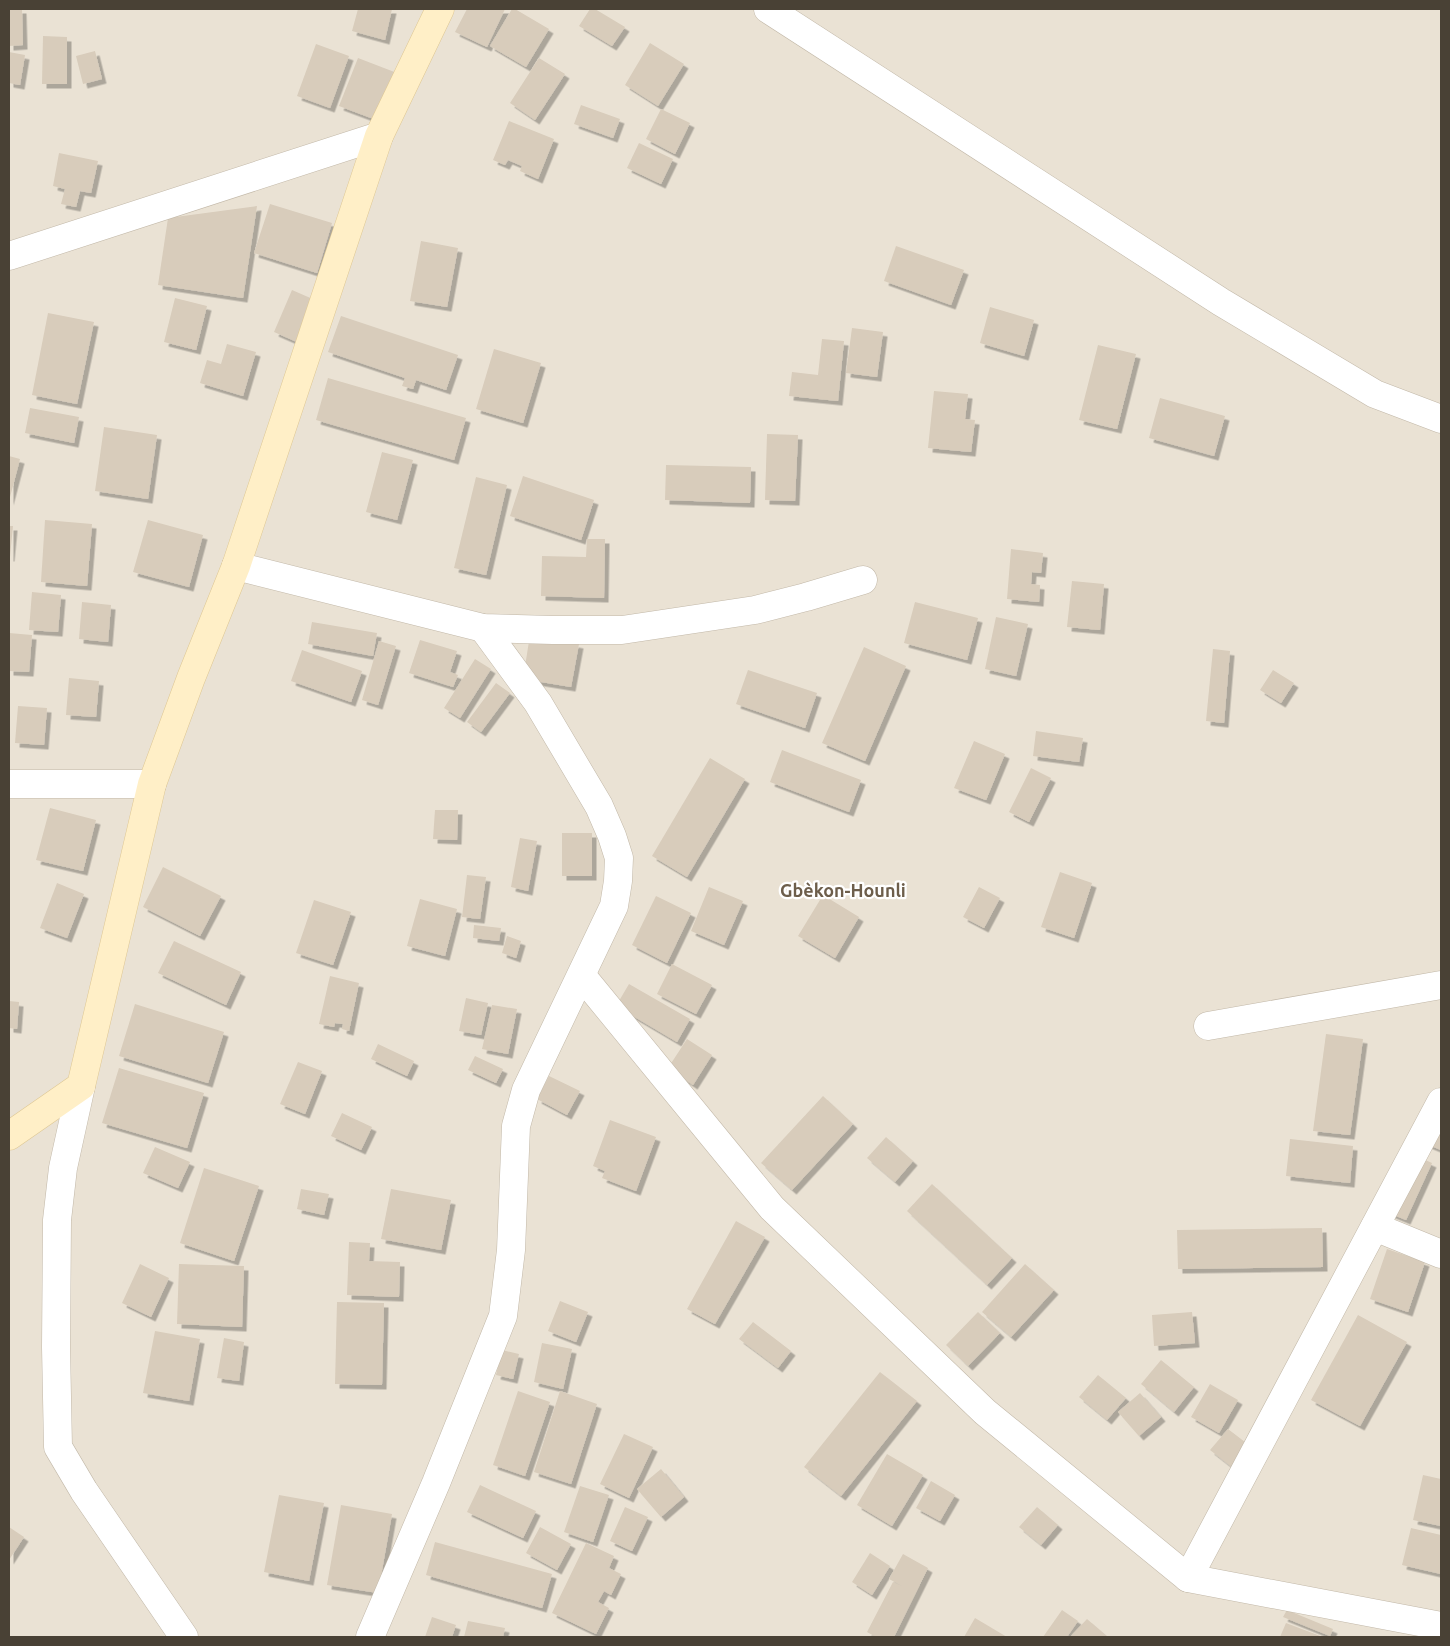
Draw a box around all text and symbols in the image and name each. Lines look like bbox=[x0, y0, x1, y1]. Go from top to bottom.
district label: Gbèkon-Hounli bbox=[780, 880, 906, 900]

